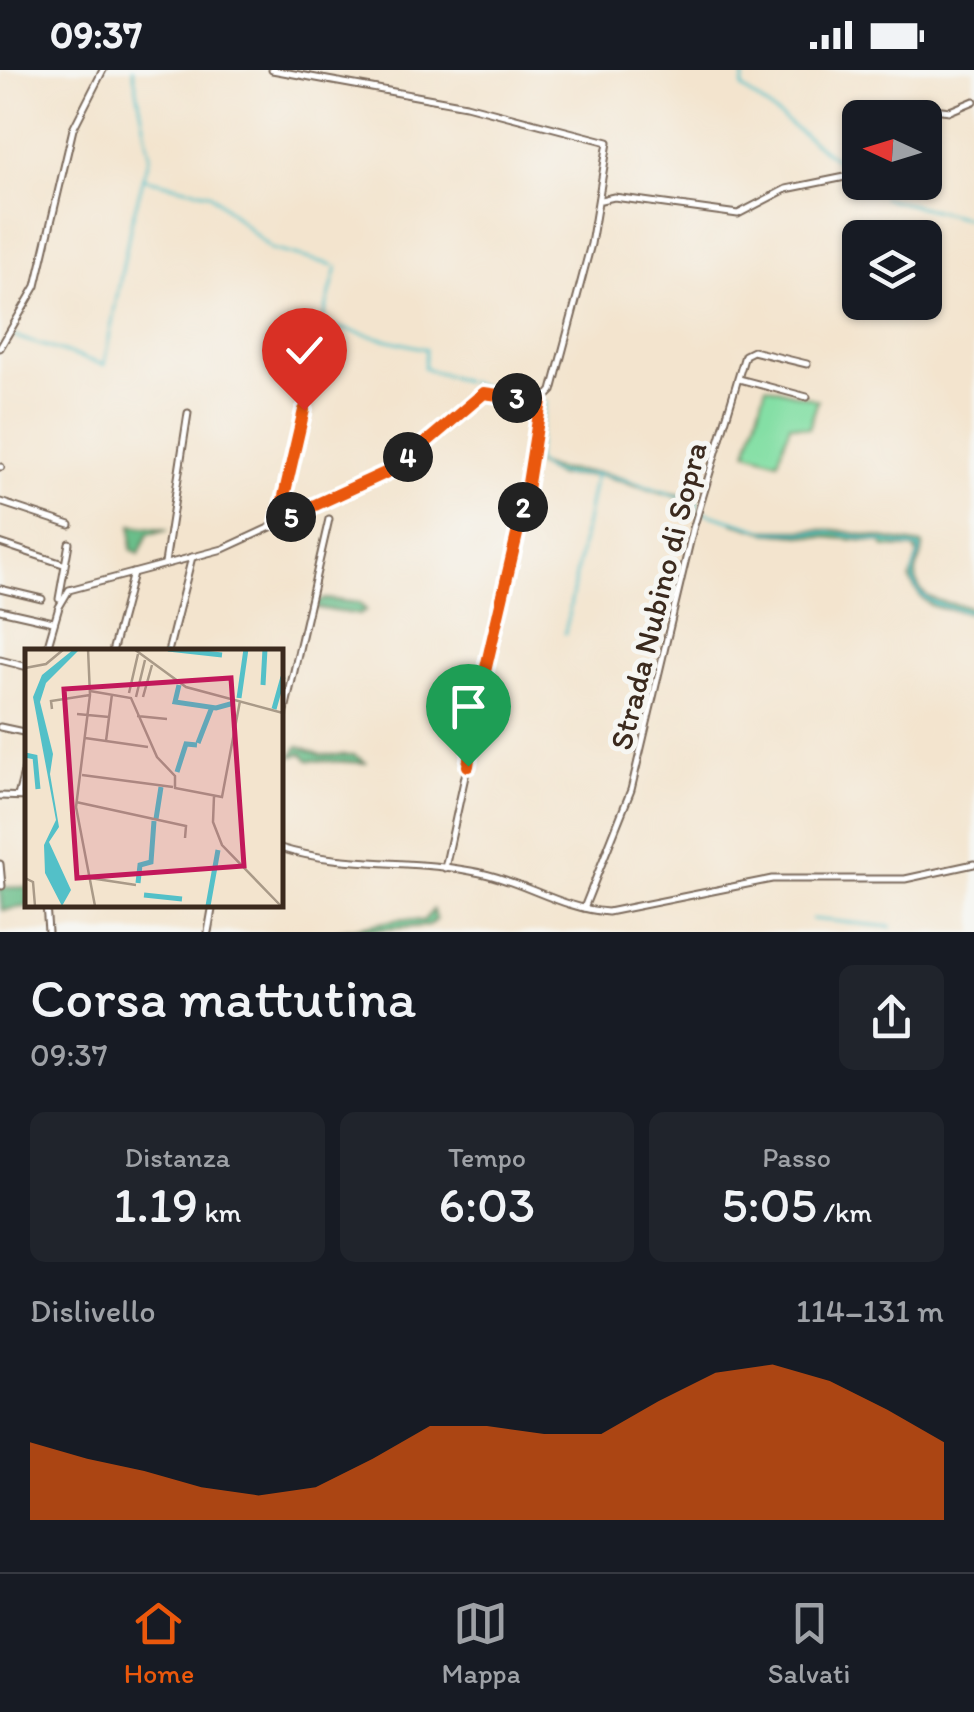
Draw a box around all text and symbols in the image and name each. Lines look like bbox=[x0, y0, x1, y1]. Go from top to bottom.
text: 09:37 bbox=[50, 12, 142, 58]
north arrow bbox=[842, 100, 942, 200]
map controls bbox=[842, 100, 942, 320]
button: layers bbox=[842, 220, 942, 320]
pin bbox=[262, 308, 347, 411]
icon: check bbox=[277, 323, 332, 378]
pin: 3 bbox=[492, 373, 542, 423]
text: 3 bbox=[509, 381, 525, 415]
pin: 4 bbox=[383, 432, 433, 482]
street label: Strada Nubino di Sopra bbox=[601, 438, 715, 754]
text: 4 bbox=[400, 440, 416, 474]
pin: 2 bbox=[498, 482, 548, 532]
text: 2 bbox=[516, 490, 530, 524]
pin: 5 bbox=[266, 492, 316, 542]
text: 5 bbox=[284, 500, 298, 534]
inset map bbox=[25, 649, 282, 907]
pin bbox=[426, 664, 511, 767]
icon: arrive bbox=[441, 679, 496, 734]
text: Corsa mattutina bbox=[30, 965, 416, 1031]
button: share bbox=[839, 965, 944, 1070]
text: 09:37 bbox=[30, 1036, 108, 1074]
text: Distanza bbox=[124, 1140, 230, 1174]
text: Tempo bbox=[448, 1140, 526, 1174]
text: Passo bbox=[762, 1140, 831, 1174]
text: 1.19 bbox=[113, 1174, 198, 1235]
text: 6:03 bbox=[439, 1174, 535, 1235]
text: 5:05 bbox=[721, 1174, 817, 1235]
text: km bbox=[198, 1195, 241, 1229]
text: /km bbox=[817, 1195, 872, 1229]
text: Dislivello bbox=[30, 1292, 156, 1330]
text: 114–131 m bbox=[796, 1292, 944, 1330]
tab: Home bbox=[124, 1596, 194, 1690]
tab: Mappa bbox=[441, 1596, 520, 1690]
tab: Salvati bbox=[768, 1596, 850, 1690]

